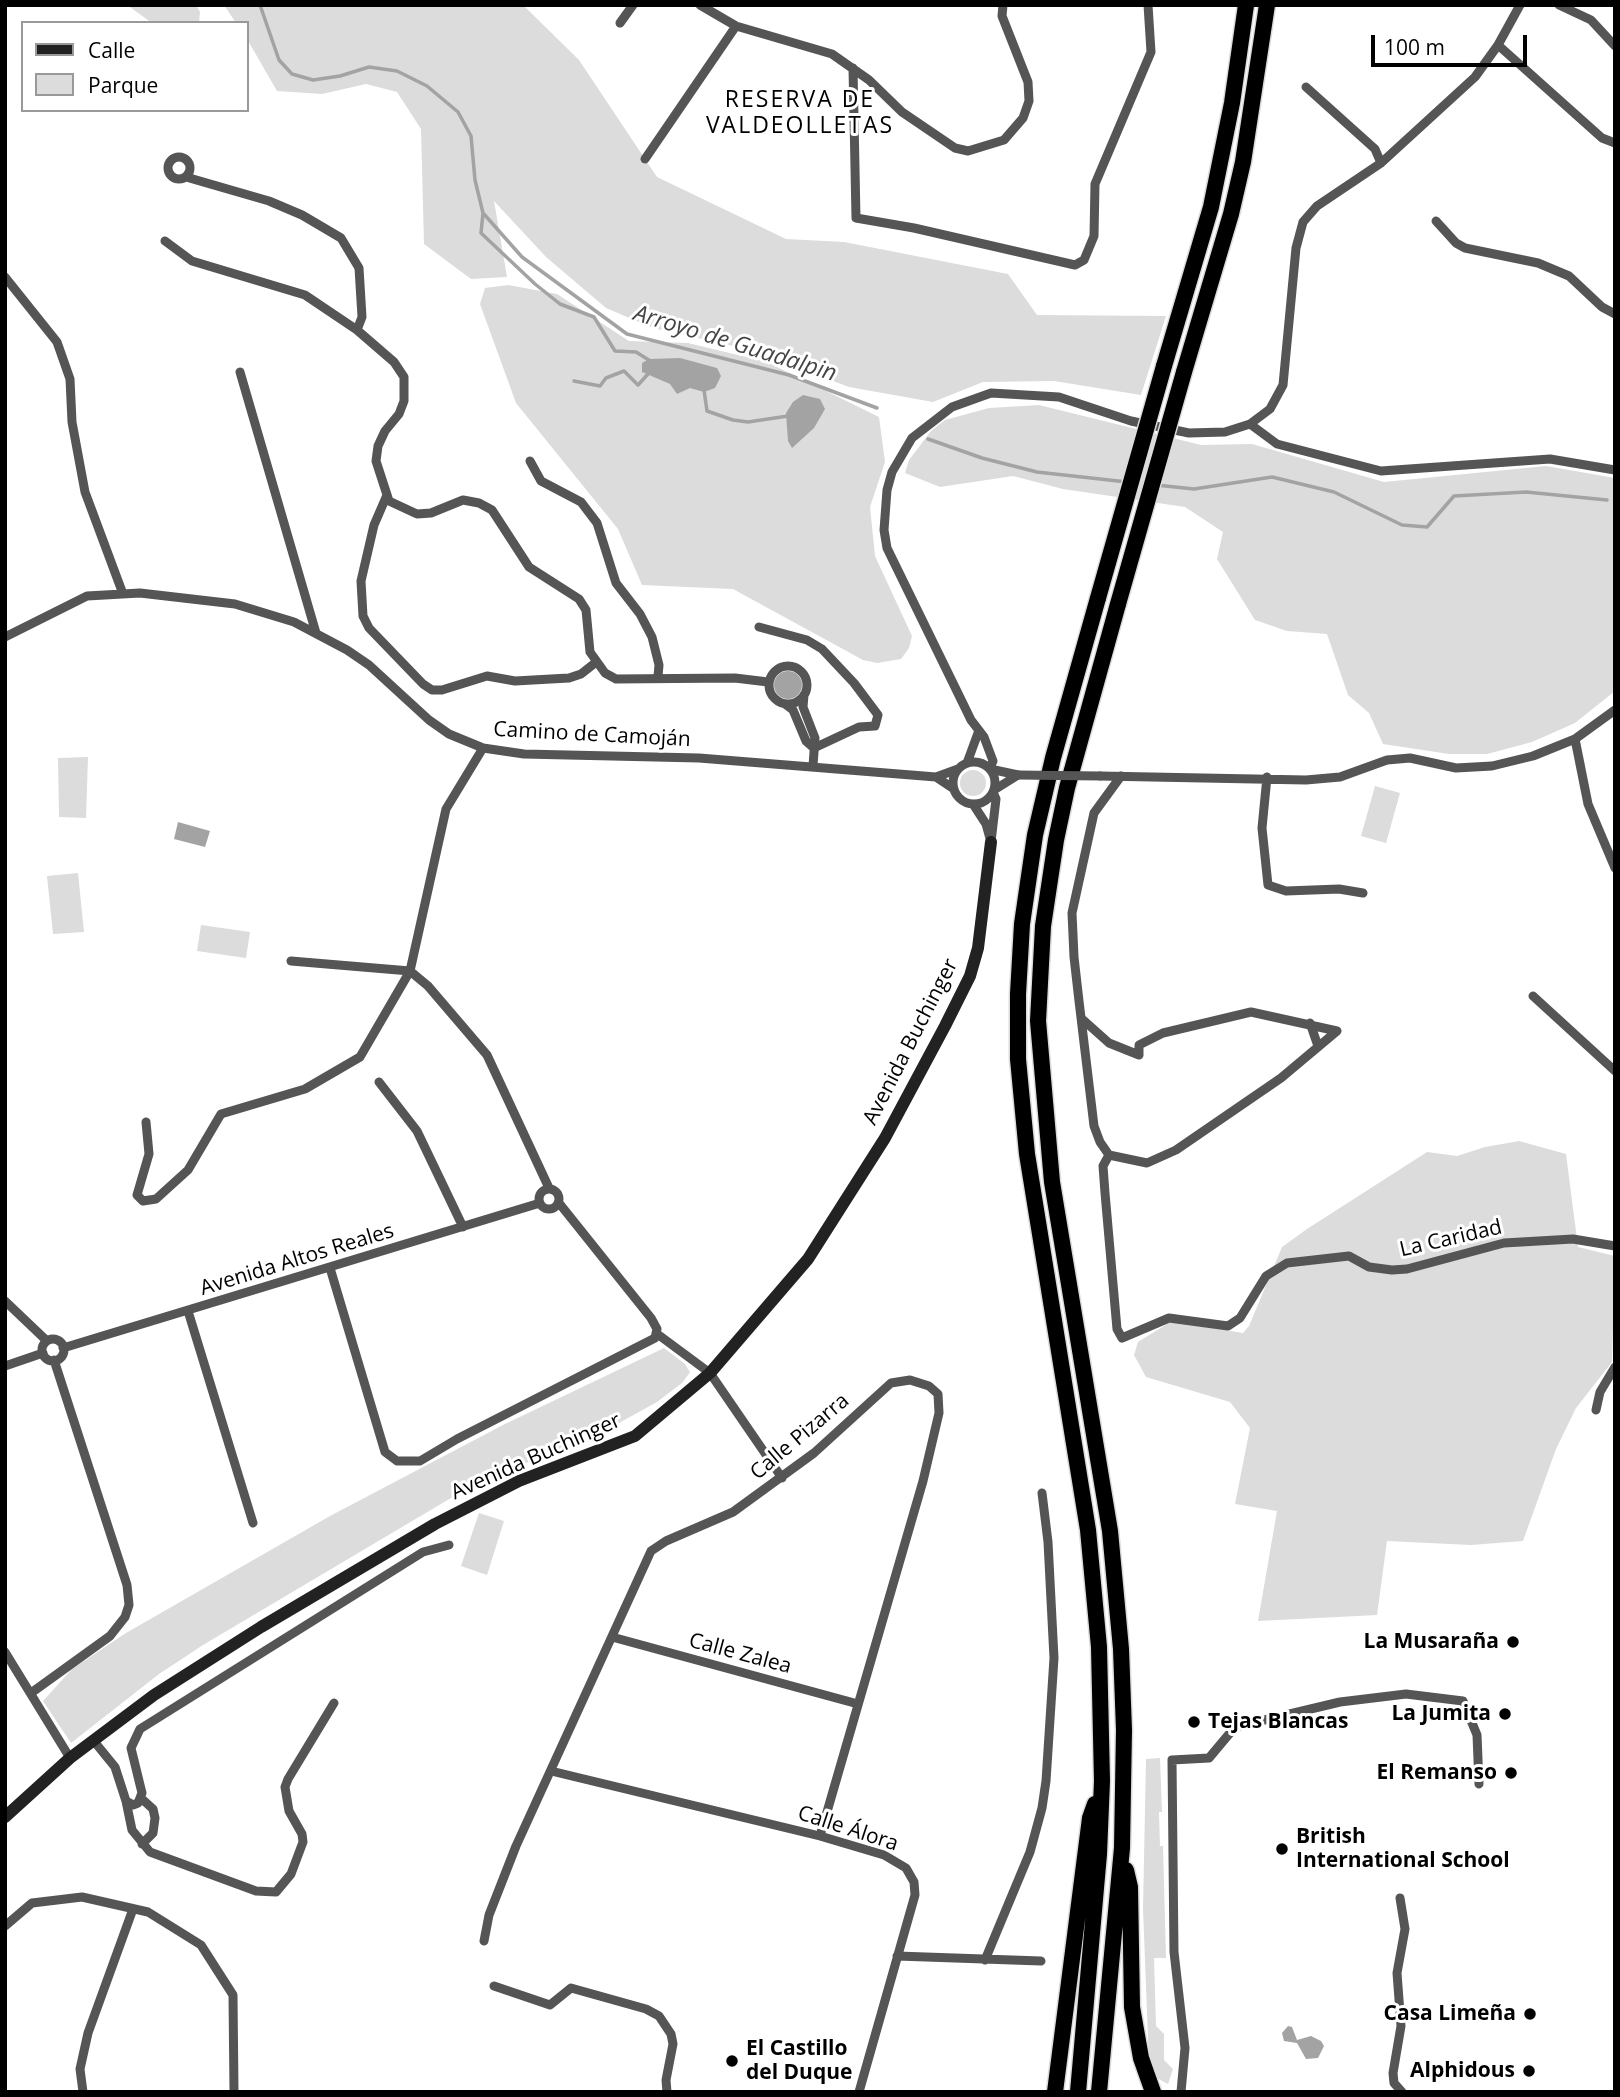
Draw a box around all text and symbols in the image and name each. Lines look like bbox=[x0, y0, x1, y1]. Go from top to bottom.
legend bbox=[21, 21, 248, 112]
scale bar bbox=[1375, 21, 1531, 65]
text: 100 m bbox=[1384, 33, 1445, 61]
text: Calle bbox=[88, 36, 135, 64]
text: Parque bbox=[88, 71, 158, 99]
district label: RESERVA DE VALDEOLLETAS bbox=[707, 86, 893, 140]
water label: Arroyo de Guadalpin bbox=[630, 300, 840, 388]
street label: Camino de Camoján bbox=[493, 717, 691, 753]
street label: Avenida Buchinger bbox=[858, 955, 964, 1129]
street label: La Caridad bbox=[1397, 1215, 1505, 1263]
street label: Avenida Altos Reales bbox=[197, 1219, 397, 1301]
street label: Calle Pizarra bbox=[746, 1388, 854, 1486]
street label: Avenida Buchinger bbox=[447, 1408, 625, 1506]
street label: Calle Zalea bbox=[686, 1628, 794, 1680]
place label: La Musaraña bbox=[1364, 1629, 1499, 1655]
marker: La Musaraña bbox=[1505, 1634, 1521, 1650]
place label: La Jumita bbox=[1391, 1701, 1491, 1727]
marker: La Jumita bbox=[1497, 1706, 1513, 1722]
place label: Tejas Blancas bbox=[1208, 1709, 1348, 1735]
marker: Tejas Blancas bbox=[1186, 1714, 1202, 1730]
place label: El Remanso bbox=[1377, 1760, 1497, 1786]
marker: El Remanso bbox=[1503, 1765, 1519, 1781]
street label: Calle Álora bbox=[795, 1801, 901, 1857]
place label: British International School bbox=[1296, 1824, 1510, 1874]
marker: British International School bbox=[1274, 1841, 1290, 1857]
place label: Casa Limeña bbox=[1384, 2001, 1516, 2027]
marker: Casa Limeña bbox=[1522, 2006, 1538, 2022]
place label: El Castillo del Duque bbox=[746, 2036, 852, 2086]
marker: El Castillo del Duque bbox=[724, 2053, 740, 2069]
place label: Alphidous bbox=[1410, 2058, 1515, 2084]
marker: Alphidous bbox=[1521, 2063, 1537, 2079]

